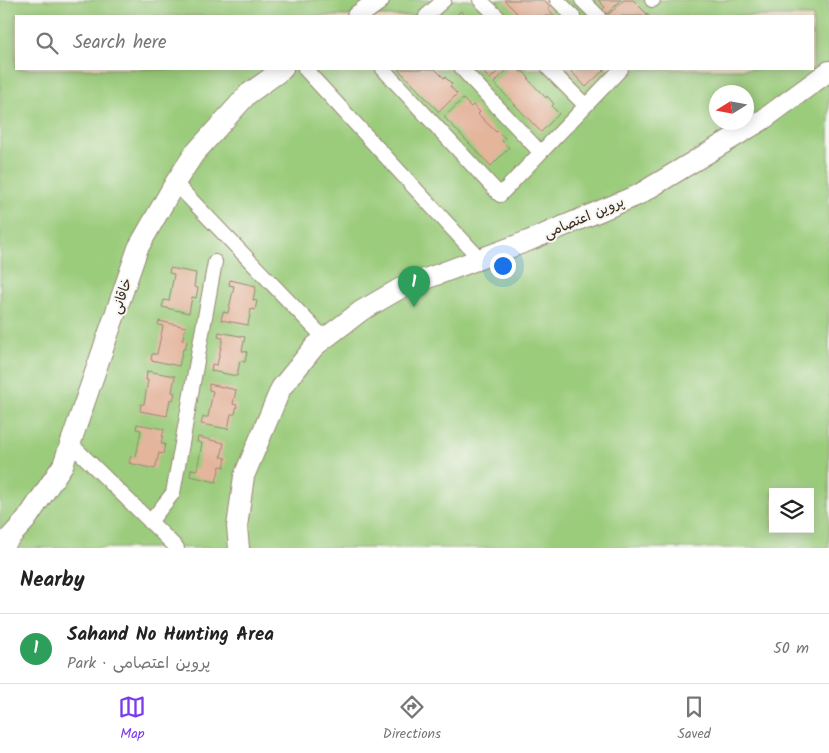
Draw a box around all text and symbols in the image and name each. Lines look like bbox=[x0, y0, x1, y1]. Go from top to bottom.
search box bbox=[15, 15, 814, 70]
text: Search here bbox=[73, 28, 167, 58]
icon: search bbox=[33, 29, 61, 57]
north arrow bbox=[709, 85, 754, 130]
street label: پروین اعتصامی bbox=[540, 191, 628, 245]
your location bbox=[490, 253, 516, 279]
pin: 1 bbox=[398, 266, 430, 307]
street label: خاقانی bbox=[106, 275, 138, 317]
map controls bbox=[769, 488, 814, 533]
button: layers bbox=[769, 488, 814, 533]
text: Nearby bbox=[20, 564, 85, 597]
text: Sahand No Hunting Area bbox=[67, 620, 274, 650]
text: 1 bbox=[34, 636, 38, 661]
text: 50 m bbox=[773, 636, 809, 661]
text: Park · پروین اعتصامی bbox=[67, 651, 211, 676]
tab: Map bbox=[118, 693, 146, 745]
tab: Directions bbox=[383, 693, 441, 745]
tab: Saved bbox=[677, 693, 711, 745]

